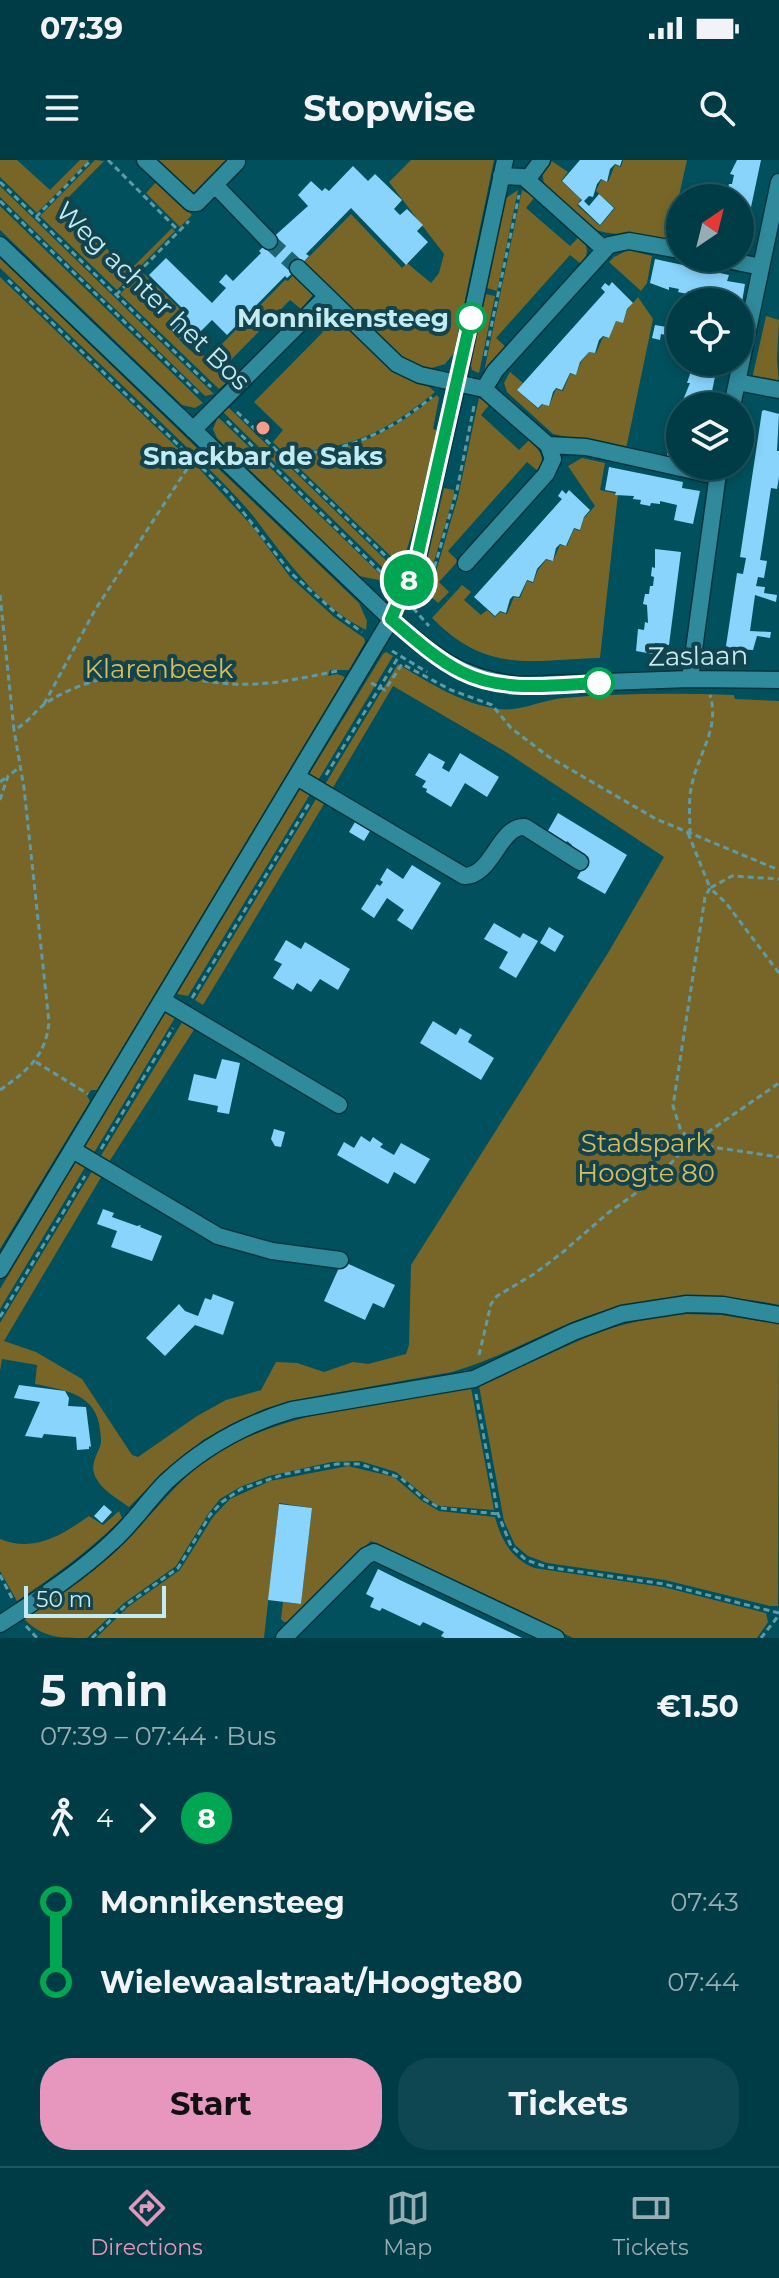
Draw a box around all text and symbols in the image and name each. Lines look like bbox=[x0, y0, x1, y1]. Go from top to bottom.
text: 07:39 bbox=[40, 10, 123, 47]
icon: menu bbox=[40, 86, 84, 130]
text: Stopwise bbox=[303, 86, 476, 130]
icon: search bbox=[695, 86, 739, 130]
north arrow bbox=[666, 184, 754, 272]
map controls bbox=[666, 184, 754, 480]
street label: Weg achter het Bos bbox=[49, 195, 257, 397]
button: locate bbox=[666, 288, 754, 376]
place label: Monnikensteeg bbox=[237, 302, 449, 334]
marker: Monnikensteeg bbox=[456, 303, 486, 333]
button: layers bbox=[666, 392, 754, 480]
marker: Snackbar de Saks bbox=[254, 419, 272, 437]
place label: Snackbar de Saks bbox=[143, 440, 383, 472]
line badge: 8 bbox=[383, 554, 435, 606]
text: 8 bbox=[400, 563, 418, 597]
street label: Zaslaan bbox=[648, 639, 748, 673]
park label: Klarenbeek bbox=[85, 653, 234, 685]
unlabelled marker bbox=[584, 668, 614, 698]
park label: Stadspark Hoogte 80 bbox=[577, 1127, 715, 1189]
scale bar bbox=[24, 1582, 166, 1618]
text: 50 m bbox=[36, 1586, 92, 1613]
text: 5 min bbox=[40, 1663, 168, 1717]
text: €1.50 bbox=[657, 1688, 739, 1725]
text: 07:39 – 07:44 · Bus bbox=[40, 1720, 276, 1752]
icon: walk bbox=[40, 1796, 84, 1840]
icon: forward bbox=[125, 1796, 169, 1840]
text: 8 bbox=[197, 1801, 216, 1835]
text: 4 bbox=[96, 1802, 113, 1834]
text: Monnikensteeg bbox=[100, 1884, 345, 1921]
text: 07:43 bbox=[670, 1886, 739, 1918]
text: Wielewaalstraat/Hoogte80 bbox=[100, 1964, 523, 2001]
text: 07:44 bbox=[667, 1966, 739, 1998]
button: Start bbox=[40, 2058, 382, 2150]
button: Tickets bbox=[398, 2058, 739, 2150]
tab: Directions bbox=[90, 2186, 203, 2261]
tab: Map bbox=[383, 2186, 432, 2261]
tab: Tickets bbox=[612, 2186, 689, 2261]

